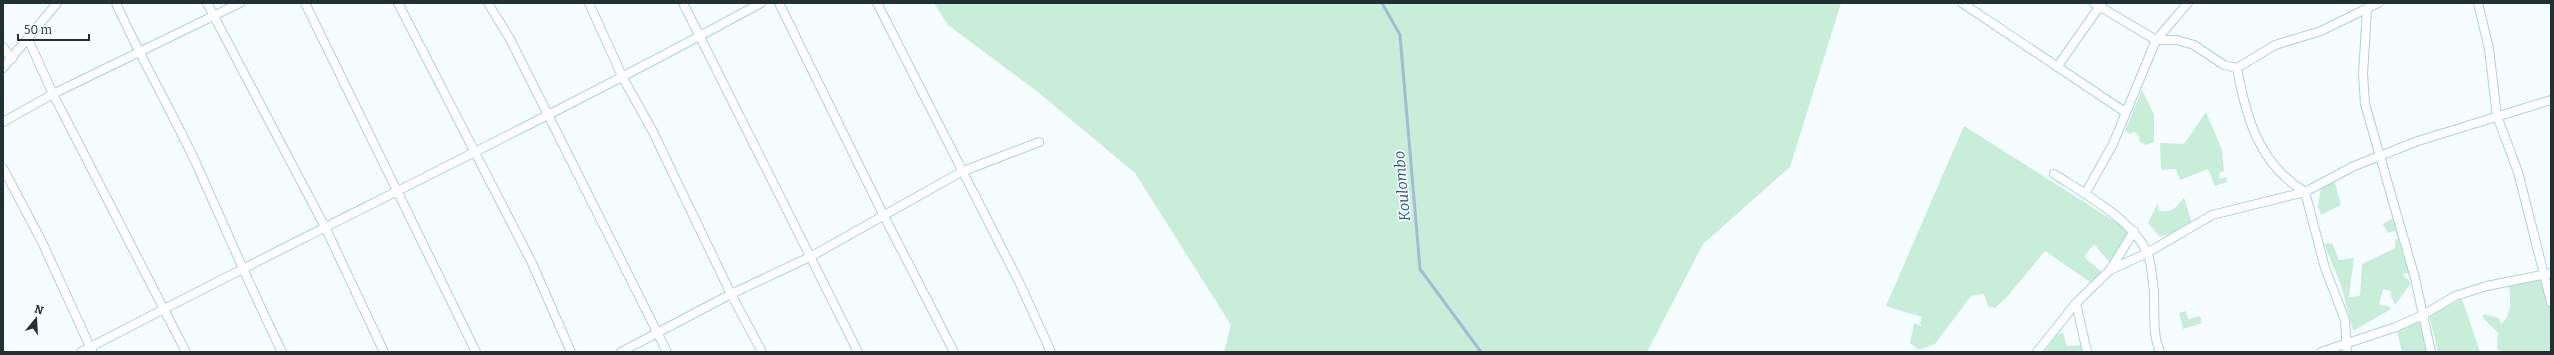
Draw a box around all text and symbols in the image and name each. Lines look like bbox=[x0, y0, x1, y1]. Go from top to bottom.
scale bar bbox=[18, 16, 89, 42]
text: 50 m bbox=[24, 23, 53, 37]
water label: Koulombo bbox=[1390, 150, 1414, 222]
north arrow bbox=[16, 299, 56, 339]
text: N bbox=[33, 302, 45, 318]

